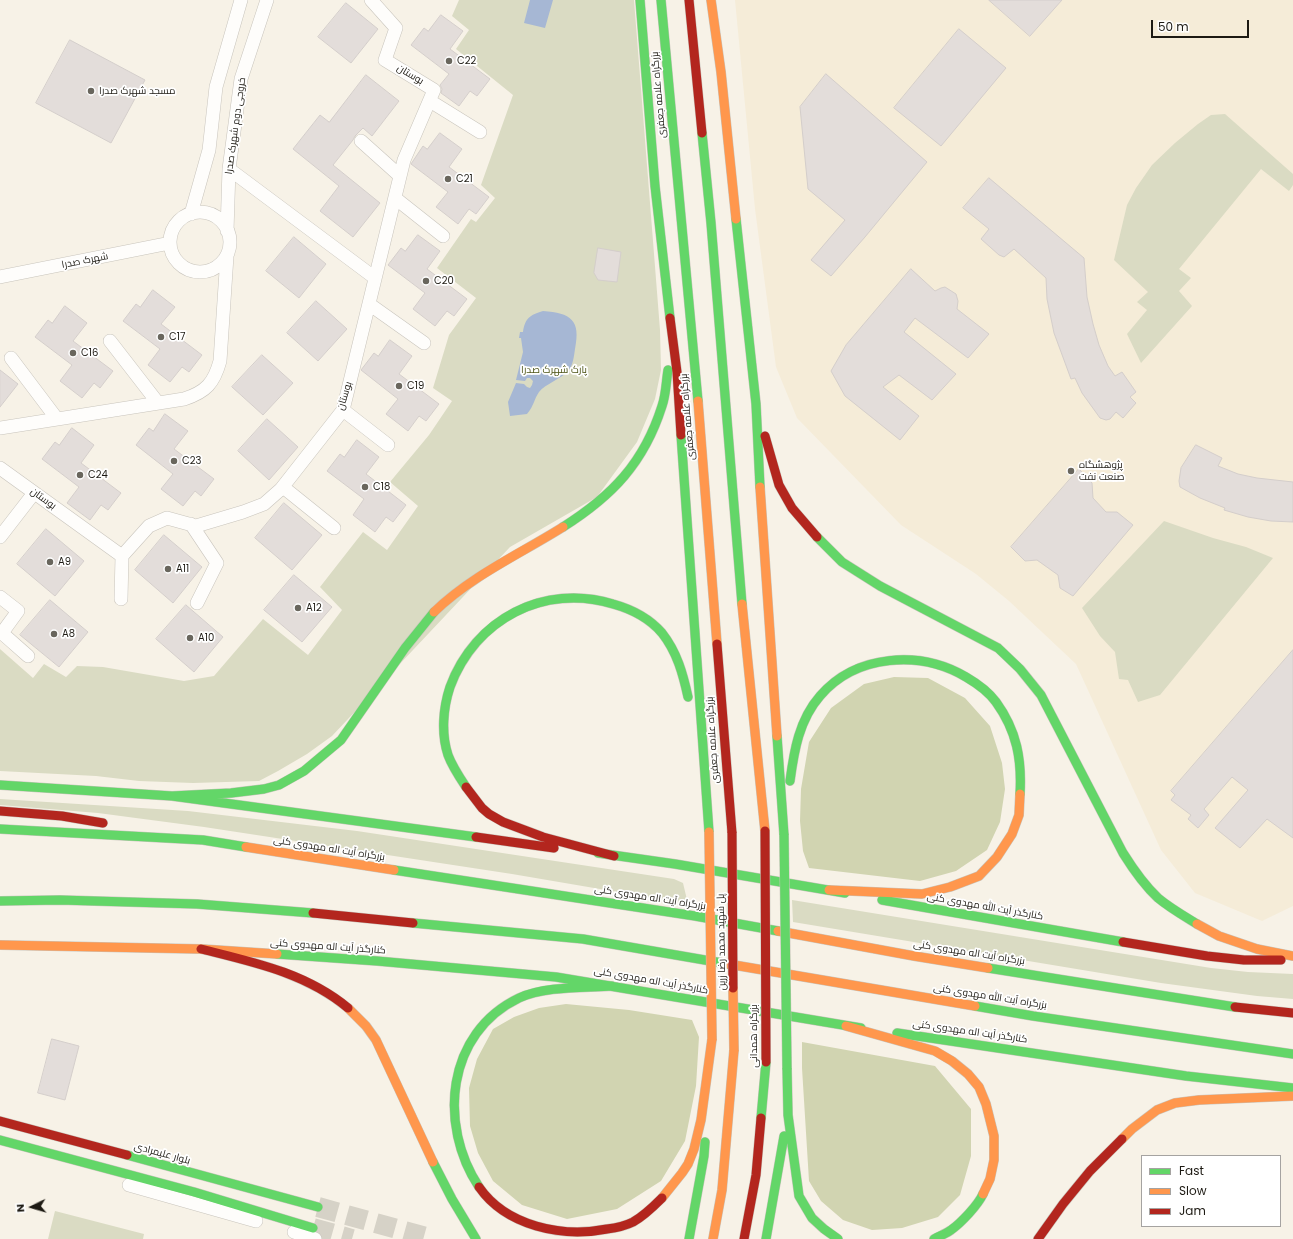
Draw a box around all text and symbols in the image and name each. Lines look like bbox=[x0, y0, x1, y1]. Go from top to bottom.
scale bar bbox=[1153, 12, 1251, 38]
text: 50 m bbox=[1158, 18, 1189, 35]
street label: بزرگراه علامه جعفری bbox=[649, 51, 669, 139]
place label: C22 bbox=[457, 55, 476, 67]
marker: C22 bbox=[444, 56, 454, 66]
street label: بوستان bbox=[394, 62, 426, 88]
street label: خروجی دوم شهرک صدرا bbox=[223, 77, 249, 175]
place label: مسجد شهرک صدرا bbox=[99, 85, 175, 97]
marker: مسجد شهرک صدرا bbox=[86, 86, 96, 96]
place label: C21 bbox=[456, 173, 473, 185]
marker: C21 bbox=[443, 174, 453, 184]
street label: شهرک صدرا bbox=[61, 251, 109, 271]
place label: C20 bbox=[434, 275, 454, 287]
marker: C20 bbox=[421, 276, 431, 286]
place label: C17 bbox=[169, 331, 185, 343]
marker: C17 bbox=[156, 332, 166, 342]
place label: C16 bbox=[81, 347, 98, 359]
marker: C16 bbox=[68, 348, 78, 358]
park label: پارک شهرک صدرا bbox=[521, 364, 587, 376]
street label: بزرگراه علامه جعفری bbox=[678, 373, 698, 461]
street label: بوستان bbox=[335, 380, 355, 412]
place label: C19 bbox=[407, 380, 424, 392]
marker: C19 bbox=[394, 381, 404, 391]
place label: C23 bbox=[182, 455, 201, 467]
marker: C23 bbox=[169, 456, 179, 466]
place label: پژوهشگاه صنعت نفت bbox=[1079, 459, 1125, 482]
marker: پژوهشگاه صنعت نفت bbox=[1066, 466, 1076, 476]
place label: C24 bbox=[88, 469, 108, 481]
marker: C24 bbox=[75, 470, 85, 480]
place label: C18 bbox=[373, 481, 390, 493]
marker: C18 bbox=[360, 482, 370, 492]
street label: بوستان bbox=[28, 486, 58, 512]
place label: A9 bbox=[58, 556, 71, 568]
marker: A9 bbox=[45, 557, 55, 567]
place label: A11 bbox=[176, 563, 189, 575]
marker: A11 bbox=[163, 564, 173, 574]
place label: A12 bbox=[306, 602, 322, 614]
marker: A12 bbox=[293, 603, 303, 613]
place label: A8 bbox=[62, 628, 75, 640]
marker: A8 bbox=[49, 629, 59, 639]
place label: A10 bbox=[198, 632, 214, 644]
marker: A10 bbox=[185, 633, 195, 643]
street label: بزرگراه علامه جعفری bbox=[704, 696, 722, 784]
street label: بزرگراه آیت اله مهدوی کنی bbox=[272, 834, 386, 864]
street label: بزرگراه آیت اله مهدوی کنی bbox=[593, 883, 707, 913]
street label: کنارگذر آیت الله مهدوی کنی bbox=[926, 891, 1044, 923]
street label: پل شهید محمد رضا زرین bbox=[715, 894, 729, 990]
street label: کنارگذر آیت اله مهدوی کنی bbox=[270, 937, 386, 957]
street label: بزرگراه آیت اله مهدوی کنی bbox=[912, 938, 1026, 968]
street label: کنارگذر آیت اله مهدوی کنی bbox=[593, 965, 709, 997]
street label: بزرگراه آیت الله مهدوی کنی bbox=[932, 982, 1048, 1012]
street label: بزرگراه همدانی bbox=[748, 1004, 760, 1068]
street label: کنارگذر آیت اله مهدوی کنی bbox=[912, 1018, 1028, 1046]
street label: بلوار علیمرادی bbox=[133, 1141, 191, 1167]
legend bbox=[1141, 1155, 1281, 1227]
text: Fast bbox=[1179, 1162, 1204, 1179]
text: Slow bbox=[1179, 1182, 1207, 1199]
north arrow bbox=[12, 1187, 52, 1227]
text: Jam bbox=[1179, 1202, 1206, 1219]
text: N bbox=[12, 1203, 28, 1213]

